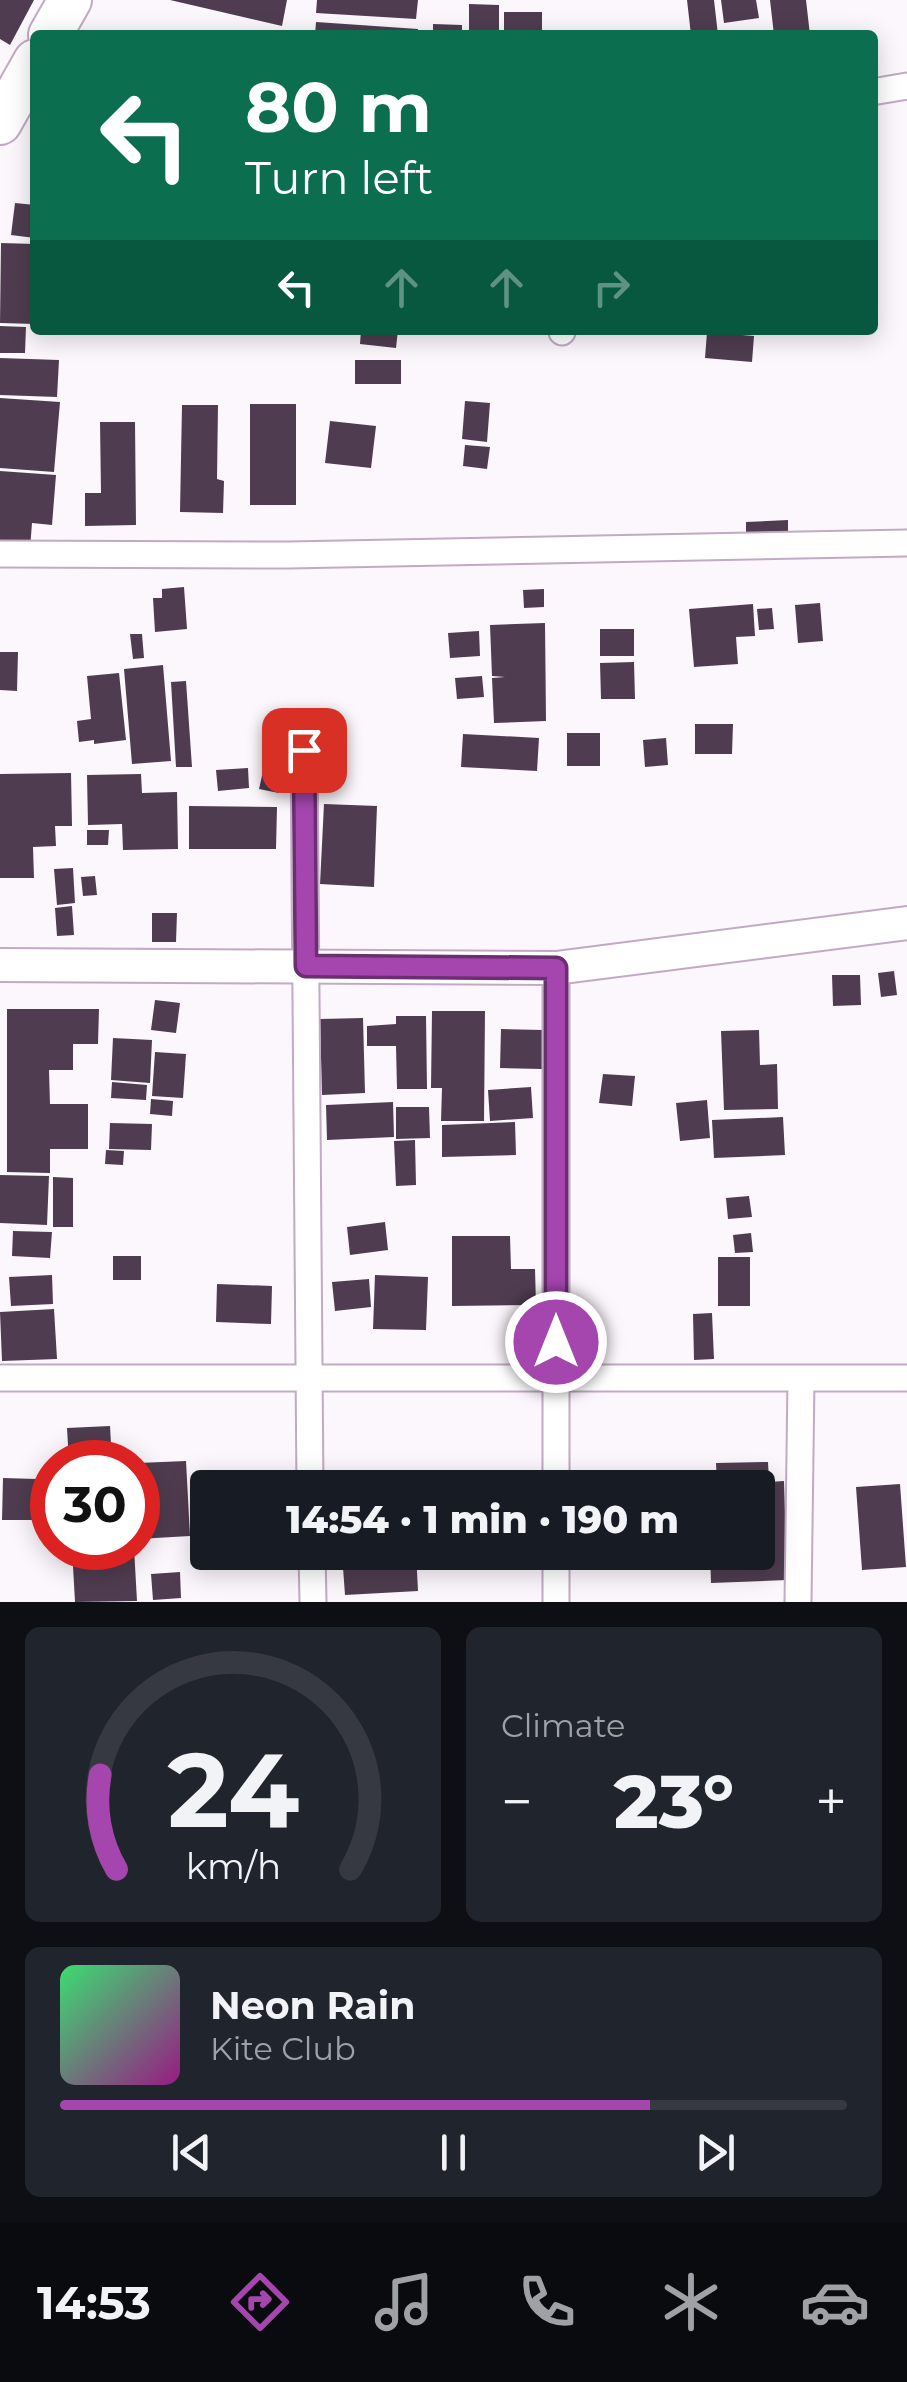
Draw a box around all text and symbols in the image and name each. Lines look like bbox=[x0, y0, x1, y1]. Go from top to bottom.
text: 80 m bbox=[245, 64, 432, 150]
icon: left bbox=[80, 70, 210, 200]
text: Turn left bbox=[245, 150, 433, 205]
icon: left bbox=[269, 260, 324, 315]
icon: ahead bbox=[374, 260, 429, 315]
icon: ahead bbox=[479, 260, 534, 315]
icon: right bbox=[584, 260, 639, 315]
pin bbox=[262, 708, 347, 793]
icon: arrive bbox=[277, 723, 332, 778]
position arrow bbox=[504, 1290, 608, 1394]
speed limit sign: 30 bbox=[30, 1440, 160, 1570]
text: 14:54 · 1 min · 190 m bbox=[286, 1496, 679, 1543]
text: Climate bbox=[501, 1706, 625, 1745]
text: 24 bbox=[167, 1726, 299, 1853]
text: 23° bbox=[614, 1755, 734, 1847]
text: − bbox=[501, 1768, 533, 1835]
text: + bbox=[815, 1768, 847, 1835]
text: km/h bbox=[185, 1844, 281, 1888]
text: Neon Rain bbox=[210, 1982, 415, 2029]
text: Kite Club bbox=[210, 2029, 356, 2068]
icon: previous bbox=[164, 2125, 219, 2180]
icon: pause bbox=[426, 2125, 481, 2180]
icon: next bbox=[688, 2125, 743, 2180]
icon: directions bbox=[225, 2267, 295, 2337]
icon: music bbox=[369, 2267, 439, 2337]
icon: phone bbox=[512, 2267, 582, 2337]
icon: climate bbox=[656, 2267, 726, 2337]
icon: car bbox=[800, 2267, 870, 2337]
text: 14:53 bbox=[37, 2275, 151, 2330]

